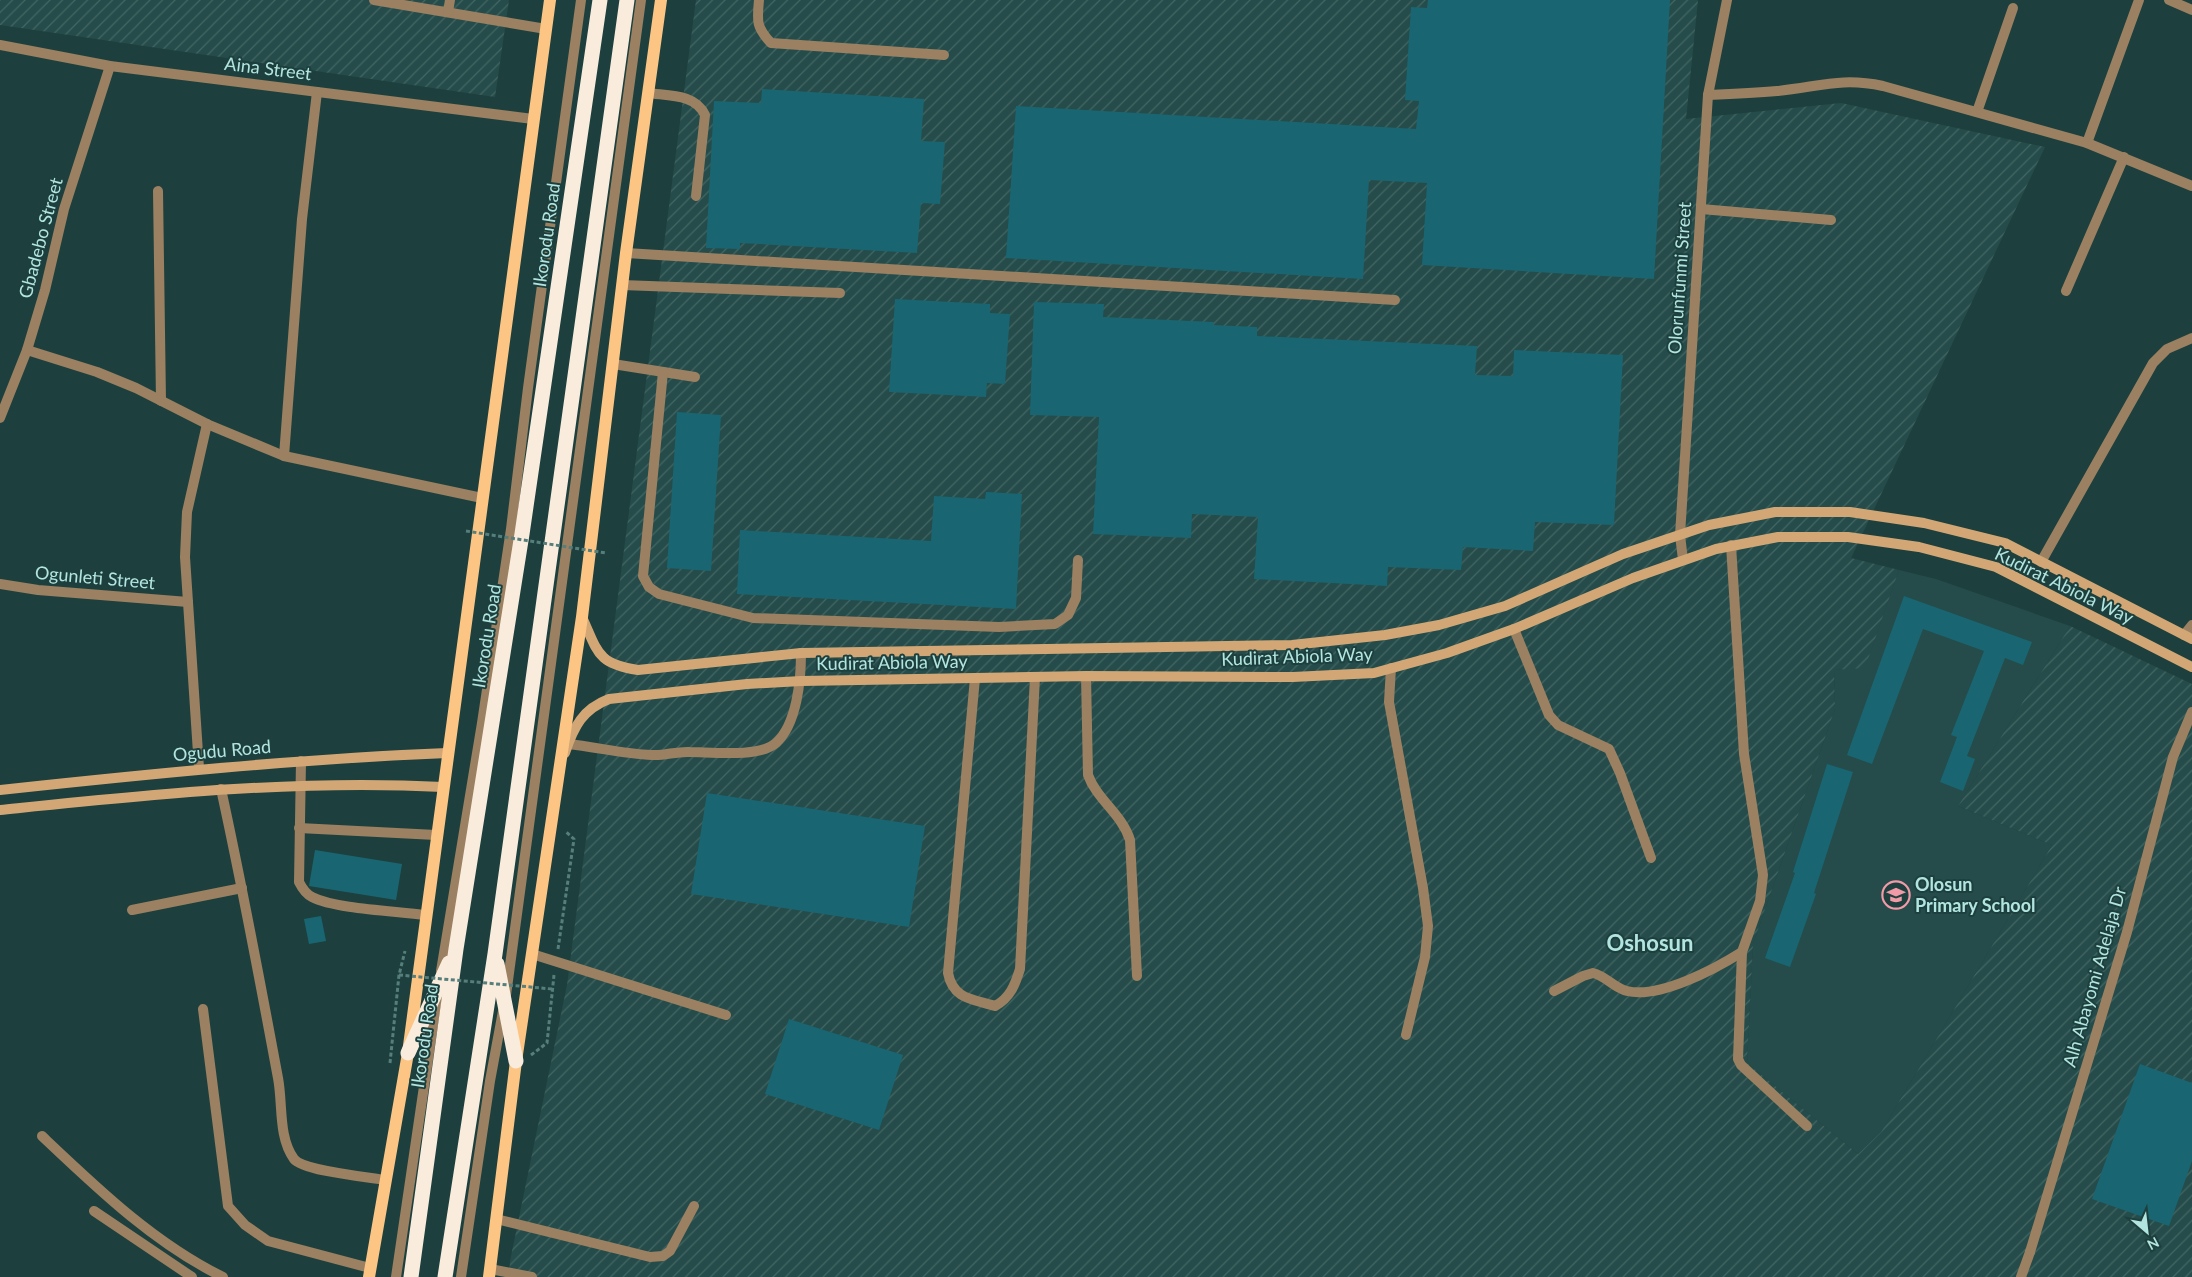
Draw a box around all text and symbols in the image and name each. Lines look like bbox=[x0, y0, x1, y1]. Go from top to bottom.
street label: Aina Street bbox=[223, 52, 313, 84]
street label: Gbadebo Street bbox=[13, 174, 67, 300]
street label: Ikorodu Road bbox=[528, 181, 564, 288]
street label: Olorunfunmi Street bbox=[1663, 200, 1695, 355]
street label: Kudirat Abiola Way bbox=[1992, 542, 2138, 629]
street label: Ogunleti Street bbox=[34, 561, 157, 593]
street label: Ikorodu Road bbox=[467, 582, 505, 689]
street label: Kudirat Abiola Way bbox=[1221, 642, 1374, 670]
street label: Kudirat Abiola Way bbox=[816, 650, 969, 674]
street label: Ogudu Road bbox=[172, 735, 272, 765]
place label: Olosun Primary School bbox=[1915, 873, 2035, 916]
school or university icon: Olosun Primary School bbox=[1881, 880, 1911, 910]
street label: Alh Abayomi Adelaja Dr bbox=[2058, 884, 2130, 1069]
district label: Oshosun bbox=[1607, 929, 1693, 956]
street label: Ikorodu Road bbox=[406, 982, 442, 1089]
north arrow bbox=[2122, 1207, 2172, 1257]
text: N bbox=[2145, 1234, 2162, 1254]

